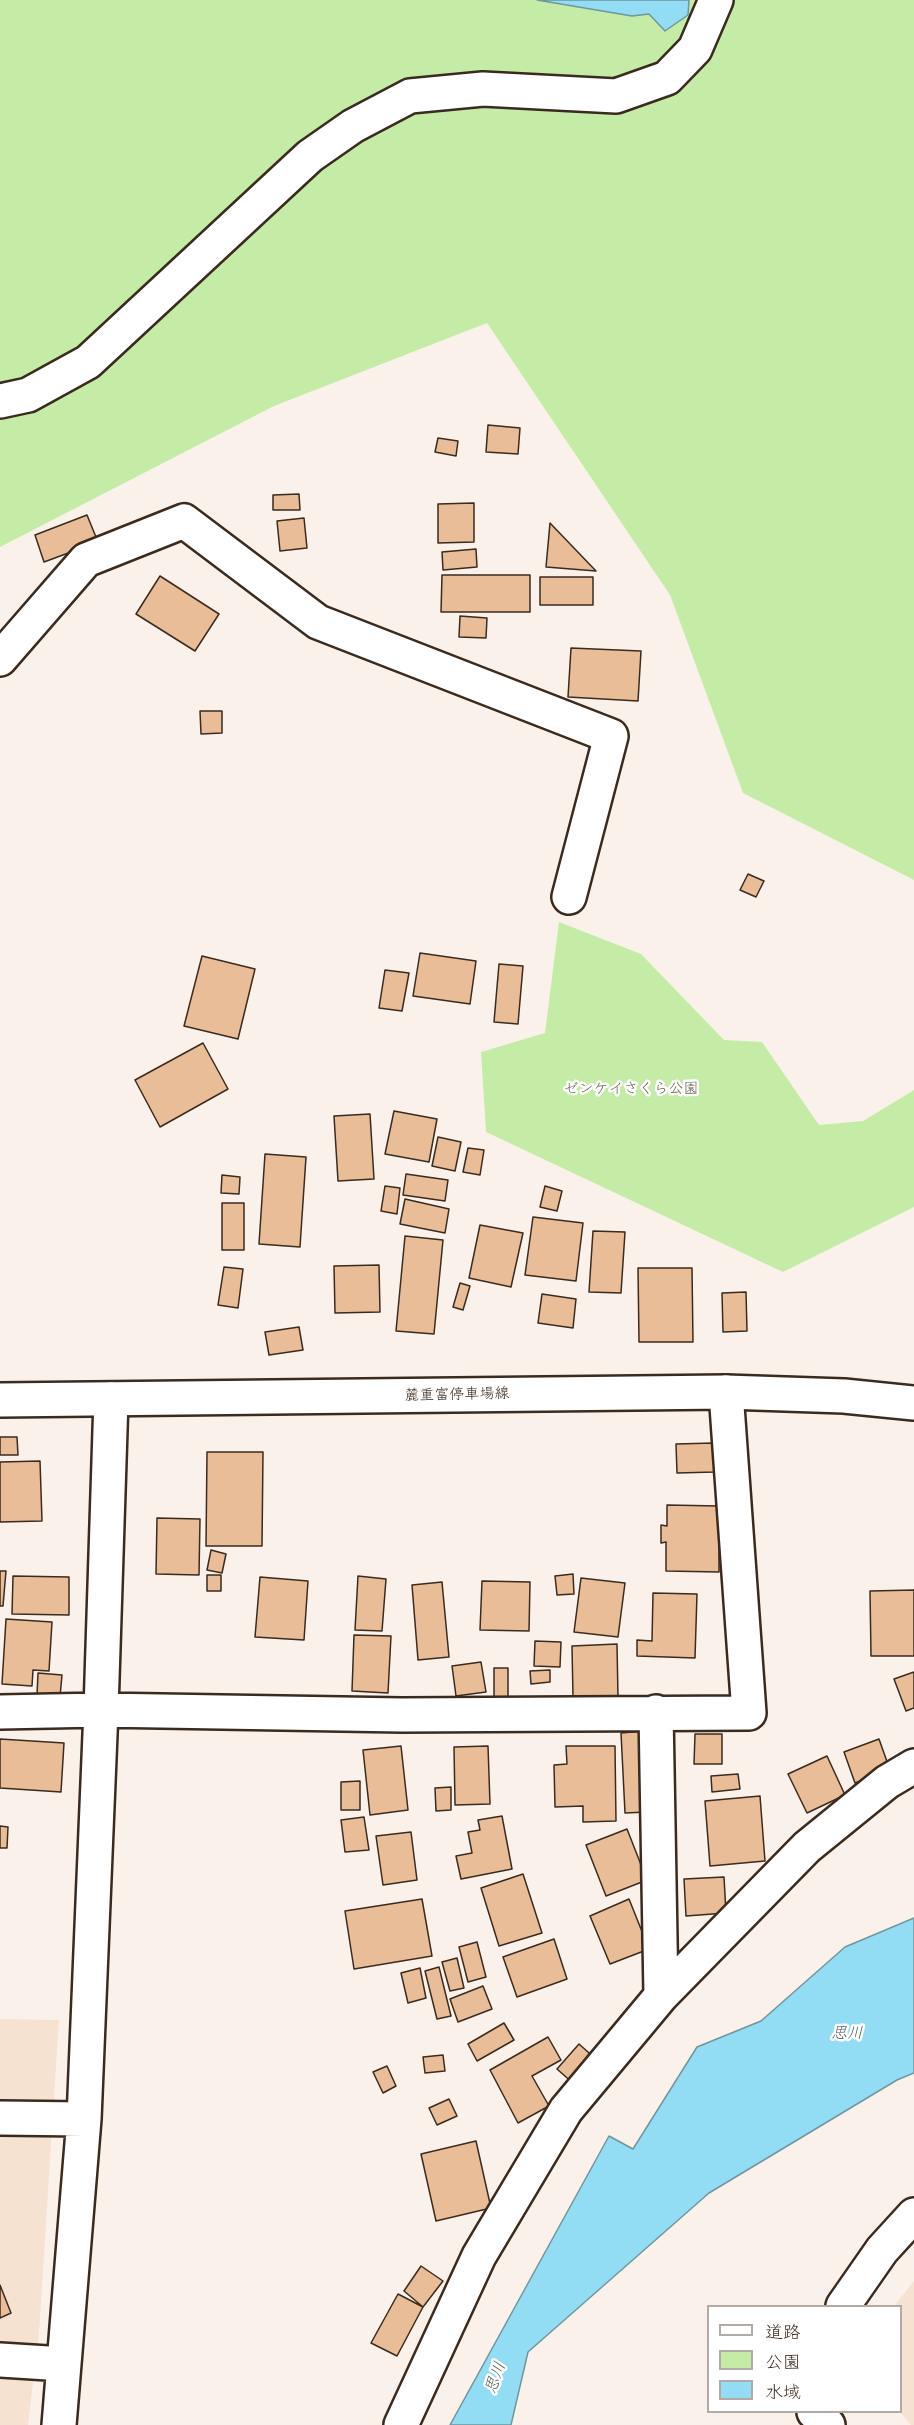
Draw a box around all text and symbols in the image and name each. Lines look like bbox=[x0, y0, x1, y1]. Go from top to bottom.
park label: ゼンケイさくら公園 bbox=[564, 1080, 698, 1098]
street label: 麓重富停車場線 bbox=[404, 1385, 510, 1405]
water label: 思川 bbox=[831, 2024, 863, 2044]
legend bbox=[707, 2305, 902, 2413]
text: 道路 bbox=[765, 2322, 801, 2343]
text: 公園 bbox=[765, 2352, 801, 2373]
water label: 思川 bbox=[482, 2360, 510, 2396]
text: 水域 bbox=[765, 2382, 801, 2403]

